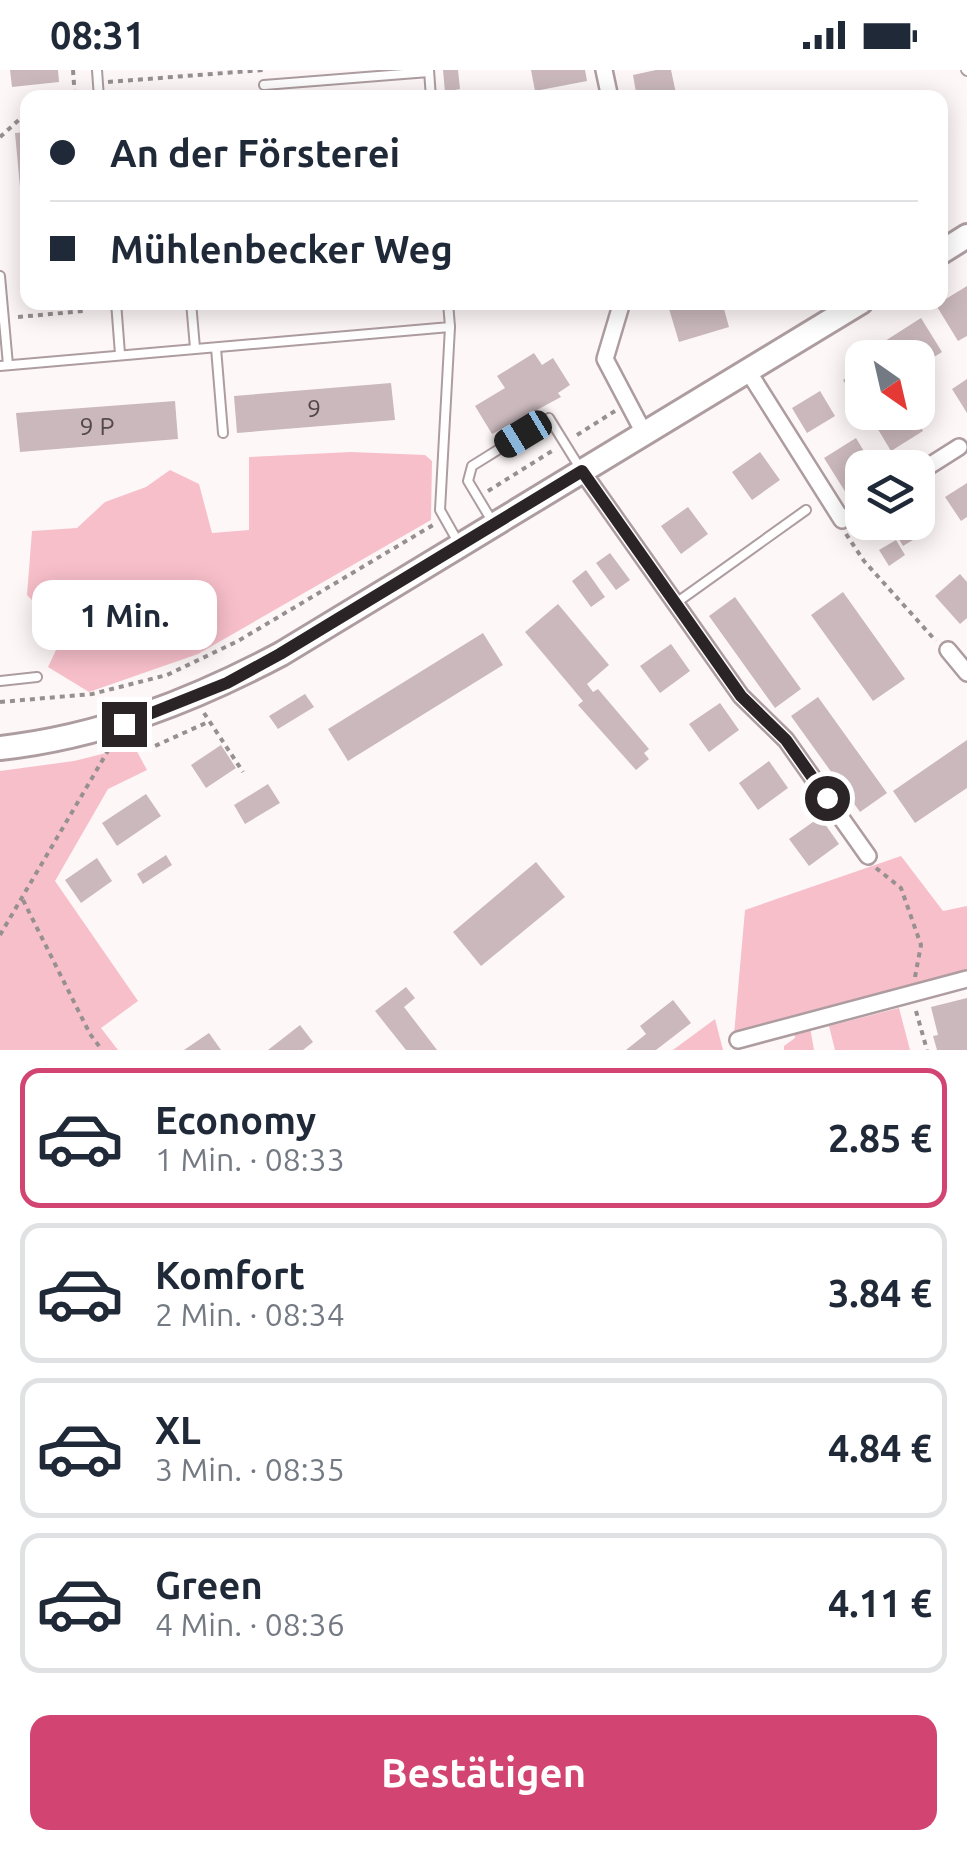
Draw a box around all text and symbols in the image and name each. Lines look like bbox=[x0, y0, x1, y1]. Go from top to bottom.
text: 08:31 bbox=[50, 14, 145, 56]
text: An der Försterei bbox=[110, 132, 400, 174]
text: Mühlenbecker Weg bbox=[110, 228, 453, 270]
north arrow bbox=[845, 340, 935, 430]
map controls bbox=[845, 340, 935, 540]
house number: 9 bbox=[307, 394, 321, 422]
car bbox=[490, 406, 556, 462]
house number: 9 P bbox=[80, 412, 114, 440]
button: layers bbox=[845, 450, 935, 540]
callout: 1 Min. bbox=[32, 579, 216, 649]
text: 1 Min. bbox=[80, 597, 169, 633]
route end bbox=[102, 702, 147, 747]
route start bbox=[805, 776, 850, 821]
icon: car bbox=[35, 1093, 125, 1183]
text: Economy bbox=[155, 1099, 316, 1141]
text: 2.85 € bbox=[828, 1117, 932, 1159]
text: 1 Min. · 08:33 bbox=[155, 1141, 345, 1177]
icon: car bbox=[35, 1248, 125, 1338]
text: Komfort bbox=[155, 1254, 305, 1296]
text: 3.84 € bbox=[828, 1272, 932, 1314]
text: 2 Min. · 08:34 bbox=[155, 1296, 345, 1332]
icon: car bbox=[35, 1403, 125, 1493]
text: XL bbox=[155, 1409, 201, 1451]
text: 4.84 € bbox=[828, 1427, 932, 1469]
text: 3 Min. · 08:35 bbox=[155, 1451, 345, 1487]
icon: car bbox=[35, 1558, 125, 1648]
text: Green bbox=[155, 1564, 263, 1606]
text: 4.11 € bbox=[828, 1582, 932, 1624]
text: 4 Min. · 08:36 bbox=[155, 1606, 345, 1642]
button: Bestätigen bbox=[30, 1715, 937, 1830]

